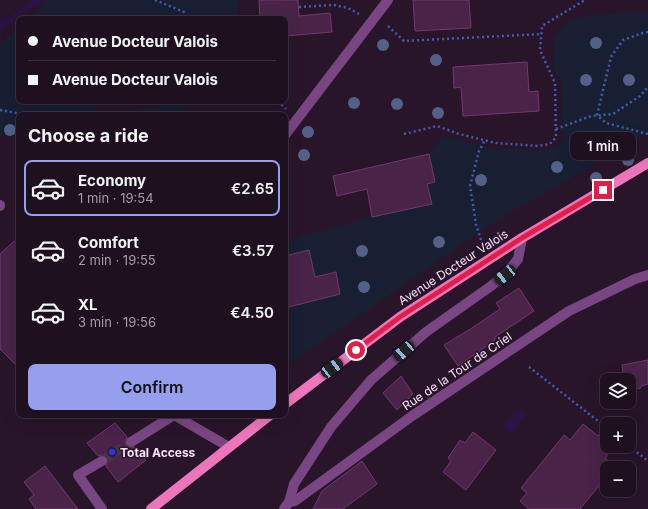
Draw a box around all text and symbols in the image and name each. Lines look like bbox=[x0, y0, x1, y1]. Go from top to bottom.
text: Avenue Docteur Valois bbox=[52, 32, 218, 51]
text: Avenue Docteur Valois bbox=[52, 70, 218, 89]
text: Choose a ride bbox=[28, 125, 149, 146]
callout: 1 min bbox=[570, 132, 636, 160]
text: 1 min bbox=[587, 138, 619, 154]
icon: car bbox=[30, 170, 66, 206]
text: Economy bbox=[78, 171, 146, 190]
text: €2.65 bbox=[231, 179, 274, 198]
route end bbox=[594, 181, 612, 199]
text: 1 min · 19:54 bbox=[78, 190, 154, 206]
street label: Avenue Docteur Valois bbox=[395, 226, 511, 308]
icon: car bbox=[30, 232, 66, 268]
text: Comfort bbox=[78, 233, 139, 252]
text: €3.57 bbox=[232, 241, 274, 260]
text: 2 min · 19:55 bbox=[78, 252, 156, 268]
car bbox=[492, 263, 518, 287]
icon: car bbox=[30, 294, 66, 330]
text: XL bbox=[78, 295, 98, 314]
text: €4.50 bbox=[230, 303, 274, 322]
text: 3 min · 19:56 bbox=[78, 314, 156, 330]
street label: Rue de la Tour de Criel bbox=[399, 329, 515, 413]
car bbox=[391, 339, 417, 363]
route start bbox=[347, 341, 365, 359]
car bbox=[319, 356, 345, 380]
button: Confirm bbox=[28, 364, 276, 410]
map controls bbox=[600, 373, 636, 497]
button: layers bbox=[600, 373, 636, 409]
button: + bbox=[600, 417, 636, 453]
place label: Total Access bbox=[120, 445, 196, 460]
marker: Total Access bbox=[107, 447, 117, 457]
button: − bbox=[600, 461, 636, 497]

